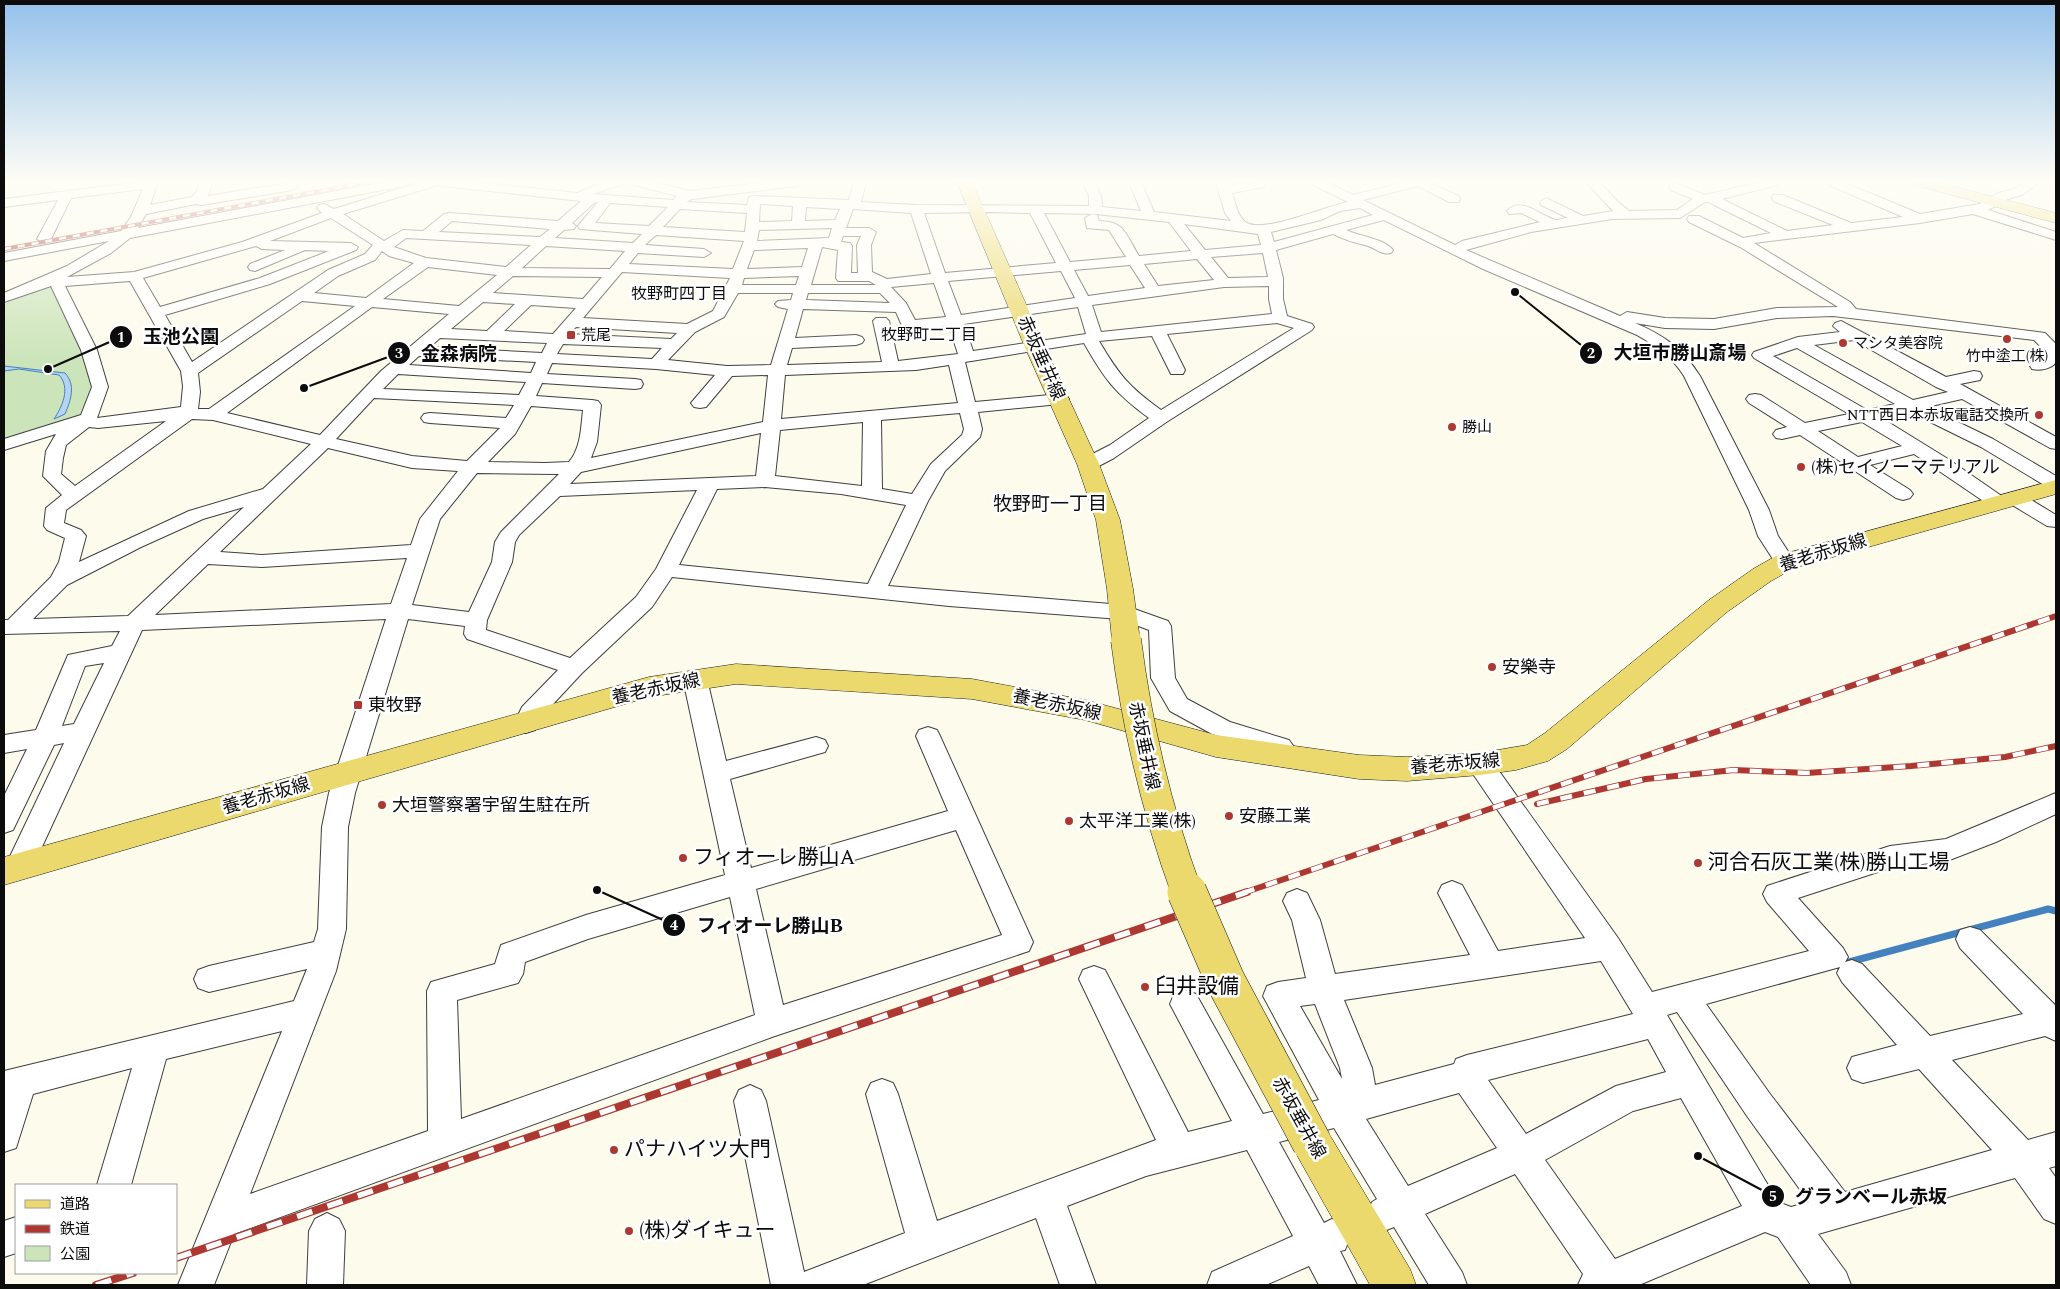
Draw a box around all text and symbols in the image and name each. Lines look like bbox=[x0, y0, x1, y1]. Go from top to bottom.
district label: 牧野町四丁目 bbox=[631, 282, 727, 306]
street label: 赤坂垂井線 bbox=[1010, 311, 1072, 405]
callout: 玉池公園 bbox=[108, 320, 229, 354]
text: 玉池公園 bbox=[143, 323, 219, 352]
district label: 牧野町二丁目 bbox=[881, 323, 977, 347]
place label: 荒尾 bbox=[581, 324, 611, 347]
text: 1 bbox=[117, 326, 125, 349]
marker: 荒尾 bbox=[565, 329, 577, 341]
place label: マシタ美容院 bbox=[1853, 332, 1943, 355]
marker: 竹中塗工(株) bbox=[2001, 333, 2013, 345]
callout: 金森病院 bbox=[386, 336, 507, 370]
callout: 大垣市勝山斎場 bbox=[1579, 336, 1757, 370]
marker: マシタ美容院 bbox=[1837, 337, 1849, 349]
text: 大垣市勝山斎場 bbox=[1613, 339, 1747, 368]
text: 金森病院 bbox=[421, 340, 497, 369]
text: 3 bbox=[395, 342, 403, 365]
text: 2 bbox=[1587, 342, 1595, 365]
place label: 竹中塗工(株) bbox=[1966, 345, 2048, 368]
place label: NTT西日本赤坂電話交換所 bbox=[1847, 404, 2029, 427]
marker: NTT西日本赤坂電話交換所 bbox=[2033, 409, 2045, 421]
place label: 勝山 bbox=[1462, 416, 1492, 439]
marker: 勝山 bbox=[1446, 421, 1458, 433]
place label: (株)セイノーマテリアル bbox=[1811, 454, 2000, 481]
marker: (株)セイノーマテリアル bbox=[1795, 461, 1807, 473]
district label: 牧野町一丁目 bbox=[993, 490, 1107, 519]
street label: 養老赤坂線 bbox=[1776, 527, 1870, 579]
place label: 安樂寺 bbox=[1502, 654, 1556, 681]
marker: 安樂寺 bbox=[1486, 661, 1498, 673]
street label: 養老赤坂線 bbox=[609, 666, 703, 712]
street label: 養老赤坂線 bbox=[1010, 682, 1104, 728]
place label: 東牧野 bbox=[368, 692, 422, 719]
marker: 東牧野 bbox=[352, 699, 364, 711]
street label: 赤坂垂井線 bbox=[1121, 699, 1167, 793]
street label: 養老赤坂線 bbox=[1409, 747, 1501, 781]
street label: 養老赤坂線 bbox=[219, 771, 313, 821]
place label: 大垣警察署宇留生駐在所 bbox=[392, 792, 590, 819]
marker: 大垣警察署宇留生駐在所 bbox=[376, 799, 388, 811]
place label: 安藤工業 bbox=[1239, 803, 1311, 830]
place label: 太平洋工業(株) bbox=[1079, 808, 1196, 835]
marker: 安藤工業 bbox=[1223, 810, 1235, 822]
marker: 太平洋工業(株) bbox=[1063, 815, 1075, 827]
place label: フィオーレ勝山A bbox=[693, 842, 856, 874]
place label: 河合石灰工業(株)勝山工場 bbox=[1708, 847, 1950, 879]
marker: フィオーレ勝山A bbox=[677, 852, 689, 864]
marker: 河合石灰工業(株)勝山工場 bbox=[1692, 857, 1704, 869]
callout: フィオーレ勝山B bbox=[662, 908, 853, 942]
text: フィオーレ勝山B bbox=[697, 912, 843, 941]
text: 4 bbox=[670, 914, 679, 937]
place label: 臼井設備 bbox=[1155, 971, 1239, 1003]
marker: 臼井設備 bbox=[1139, 981, 1151, 993]
street label: 赤坂垂井線 bbox=[1265, 1072, 1333, 1164]
place label: パナハイツ大門 bbox=[624, 1134, 771, 1166]
marker: パナハイツ大門 bbox=[608, 1144, 620, 1156]
callout: グランベール赤坂 bbox=[1760, 1179, 1957, 1213]
text: グランベール赤坂 bbox=[1795, 1183, 1947, 1212]
legend bbox=[15, 1184, 178, 1274]
text: 5 bbox=[1769, 1185, 1777, 1208]
text: 道路 bbox=[60, 1193, 90, 1216]
place label: (株)ダイキュー bbox=[639, 1215, 776, 1247]
text: 鉄道 bbox=[60, 1218, 90, 1241]
marker: (株)ダイキュー bbox=[623, 1225, 635, 1237]
text: 公園 bbox=[60, 1243, 90, 1266]

